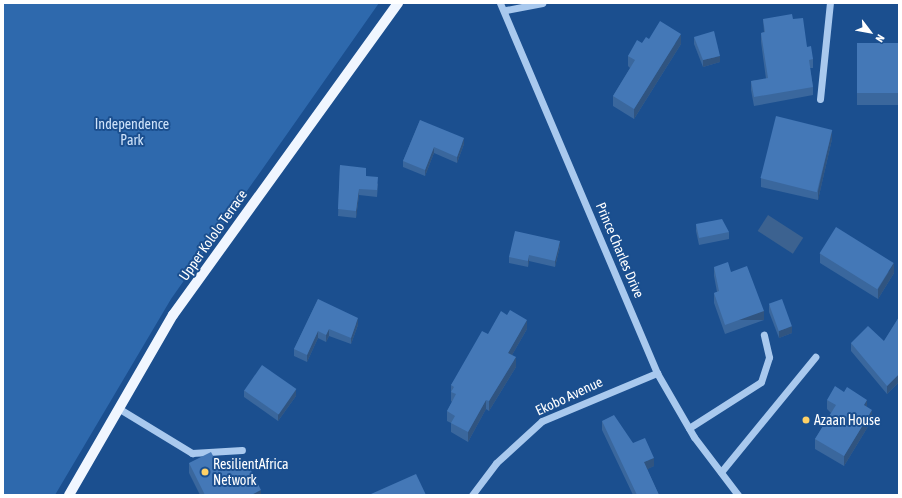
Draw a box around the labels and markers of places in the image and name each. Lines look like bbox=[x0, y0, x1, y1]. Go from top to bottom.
place label: Azaan House bbox=[814, 412, 880, 428]
marker: Azaan House bbox=[801, 415, 811, 425]
place label: ResilientAfrica Network bbox=[213, 456, 288, 488]
marker: ResilientAfrica Network bbox=[200, 467, 210, 477]

